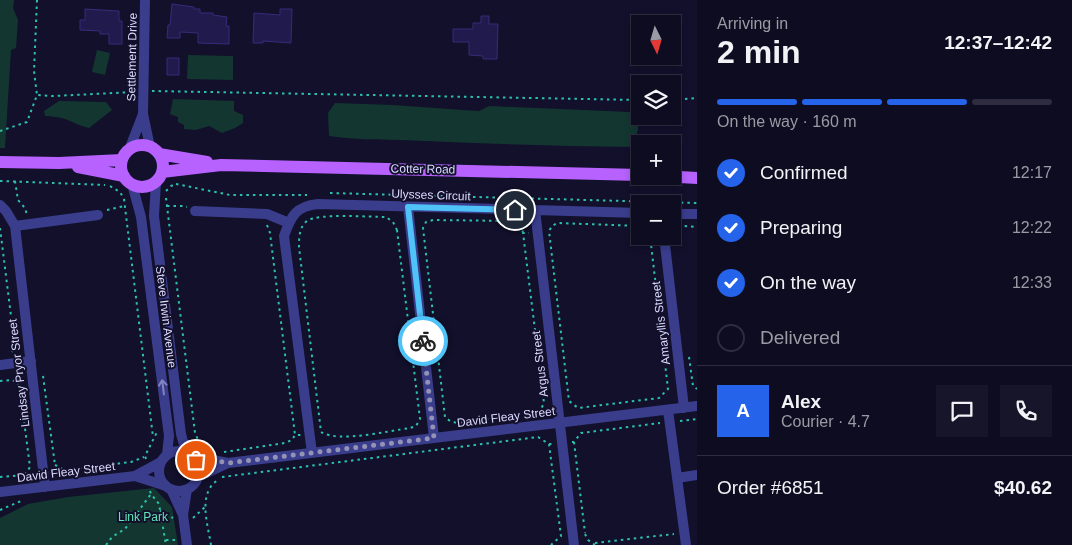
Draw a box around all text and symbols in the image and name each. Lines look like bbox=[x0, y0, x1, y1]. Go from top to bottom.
street label: Settlement Drive bbox=[124, 12, 140, 101]
north arrow bbox=[631, 15, 681, 65]
map controls bbox=[631, 15, 681, 245]
text: Arriving in bbox=[717, 15, 788, 32]
text: 12:37–12:42 bbox=[944, 32, 1052, 53]
text: 2 min bbox=[717, 34, 801, 70]
button: layers bbox=[631, 75, 681, 125]
text: On the way · 160 m bbox=[717, 113, 857, 130]
button: + bbox=[631, 135, 681, 185]
icon: check bbox=[717, 159, 745, 187]
street label: Cotter Road bbox=[391, 161, 455, 177]
text: Confirmed bbox=[760, 162, 848, 183]
text: 12:17 bbox=[1012, 164, 1052, 181]
street label: Ulysses Circuit bbox=[391, 187, 472, 203]
pin bbox=[494, 189, 536, 231]
button: − bbox=[631, 195, 681, 245]
icon: home bbox=[501, 196, 529, 224]
icon: check bbox=[717, 214, 745, 242]
text: Preparing bbox=[760, 217, 842, 238]
text: 12:22 bbox=[1012, 219, 1052, 236]
street label: Steve Irwin Avenue bbox=[153, 265, 179, 369]
icon: check bbox=[717, 269, 745, 297]
text: On the way bbox=[760, 272, 856, 293]
text: 12:33 bbox=[1012, 274, 1052, 291]
street label: Amaryllis Street bbox=[649, 280, 673, 366]
courier bbox=[398, 316, 448, 366]
street label: Lindsay Pryor Street bbox=[5, 318, 33, 428]
icon: bike bbox=[409, 327, 437, 355]
text: Delivered bbox=[760, 327, 840, 348]
street label: Argus Street bbox=[529, 329, 551, 398]
one-way arrow bbox=[158, 380, 168, 396]
button: chat bbox=[936, 385, 988, 437]
button: phone bbox=[1000, 385, 1052, 437]
text: Alex bbox=[781, 391, 821, 412]
text: A bbox=[736, 400, 750, 421]
street label: David Fleay Street bbox=[456, 404, 556, 430]
text: Courier · 4.7 bbox=[781, 413, 870, 430]
pin bbox=[175, 439, 217, 481]
icon: bag bbox=[182, 446, 210, 474]
street label: David Fleay Street bbox=[16, 459, 116, 485]
text: Order #6851 bbox=[717, 477, 824, 498]
text: $40.62 bbox=[994, 477, 1052, 498]
park label: Link Park bbox=[118, 510, 169, 524]

